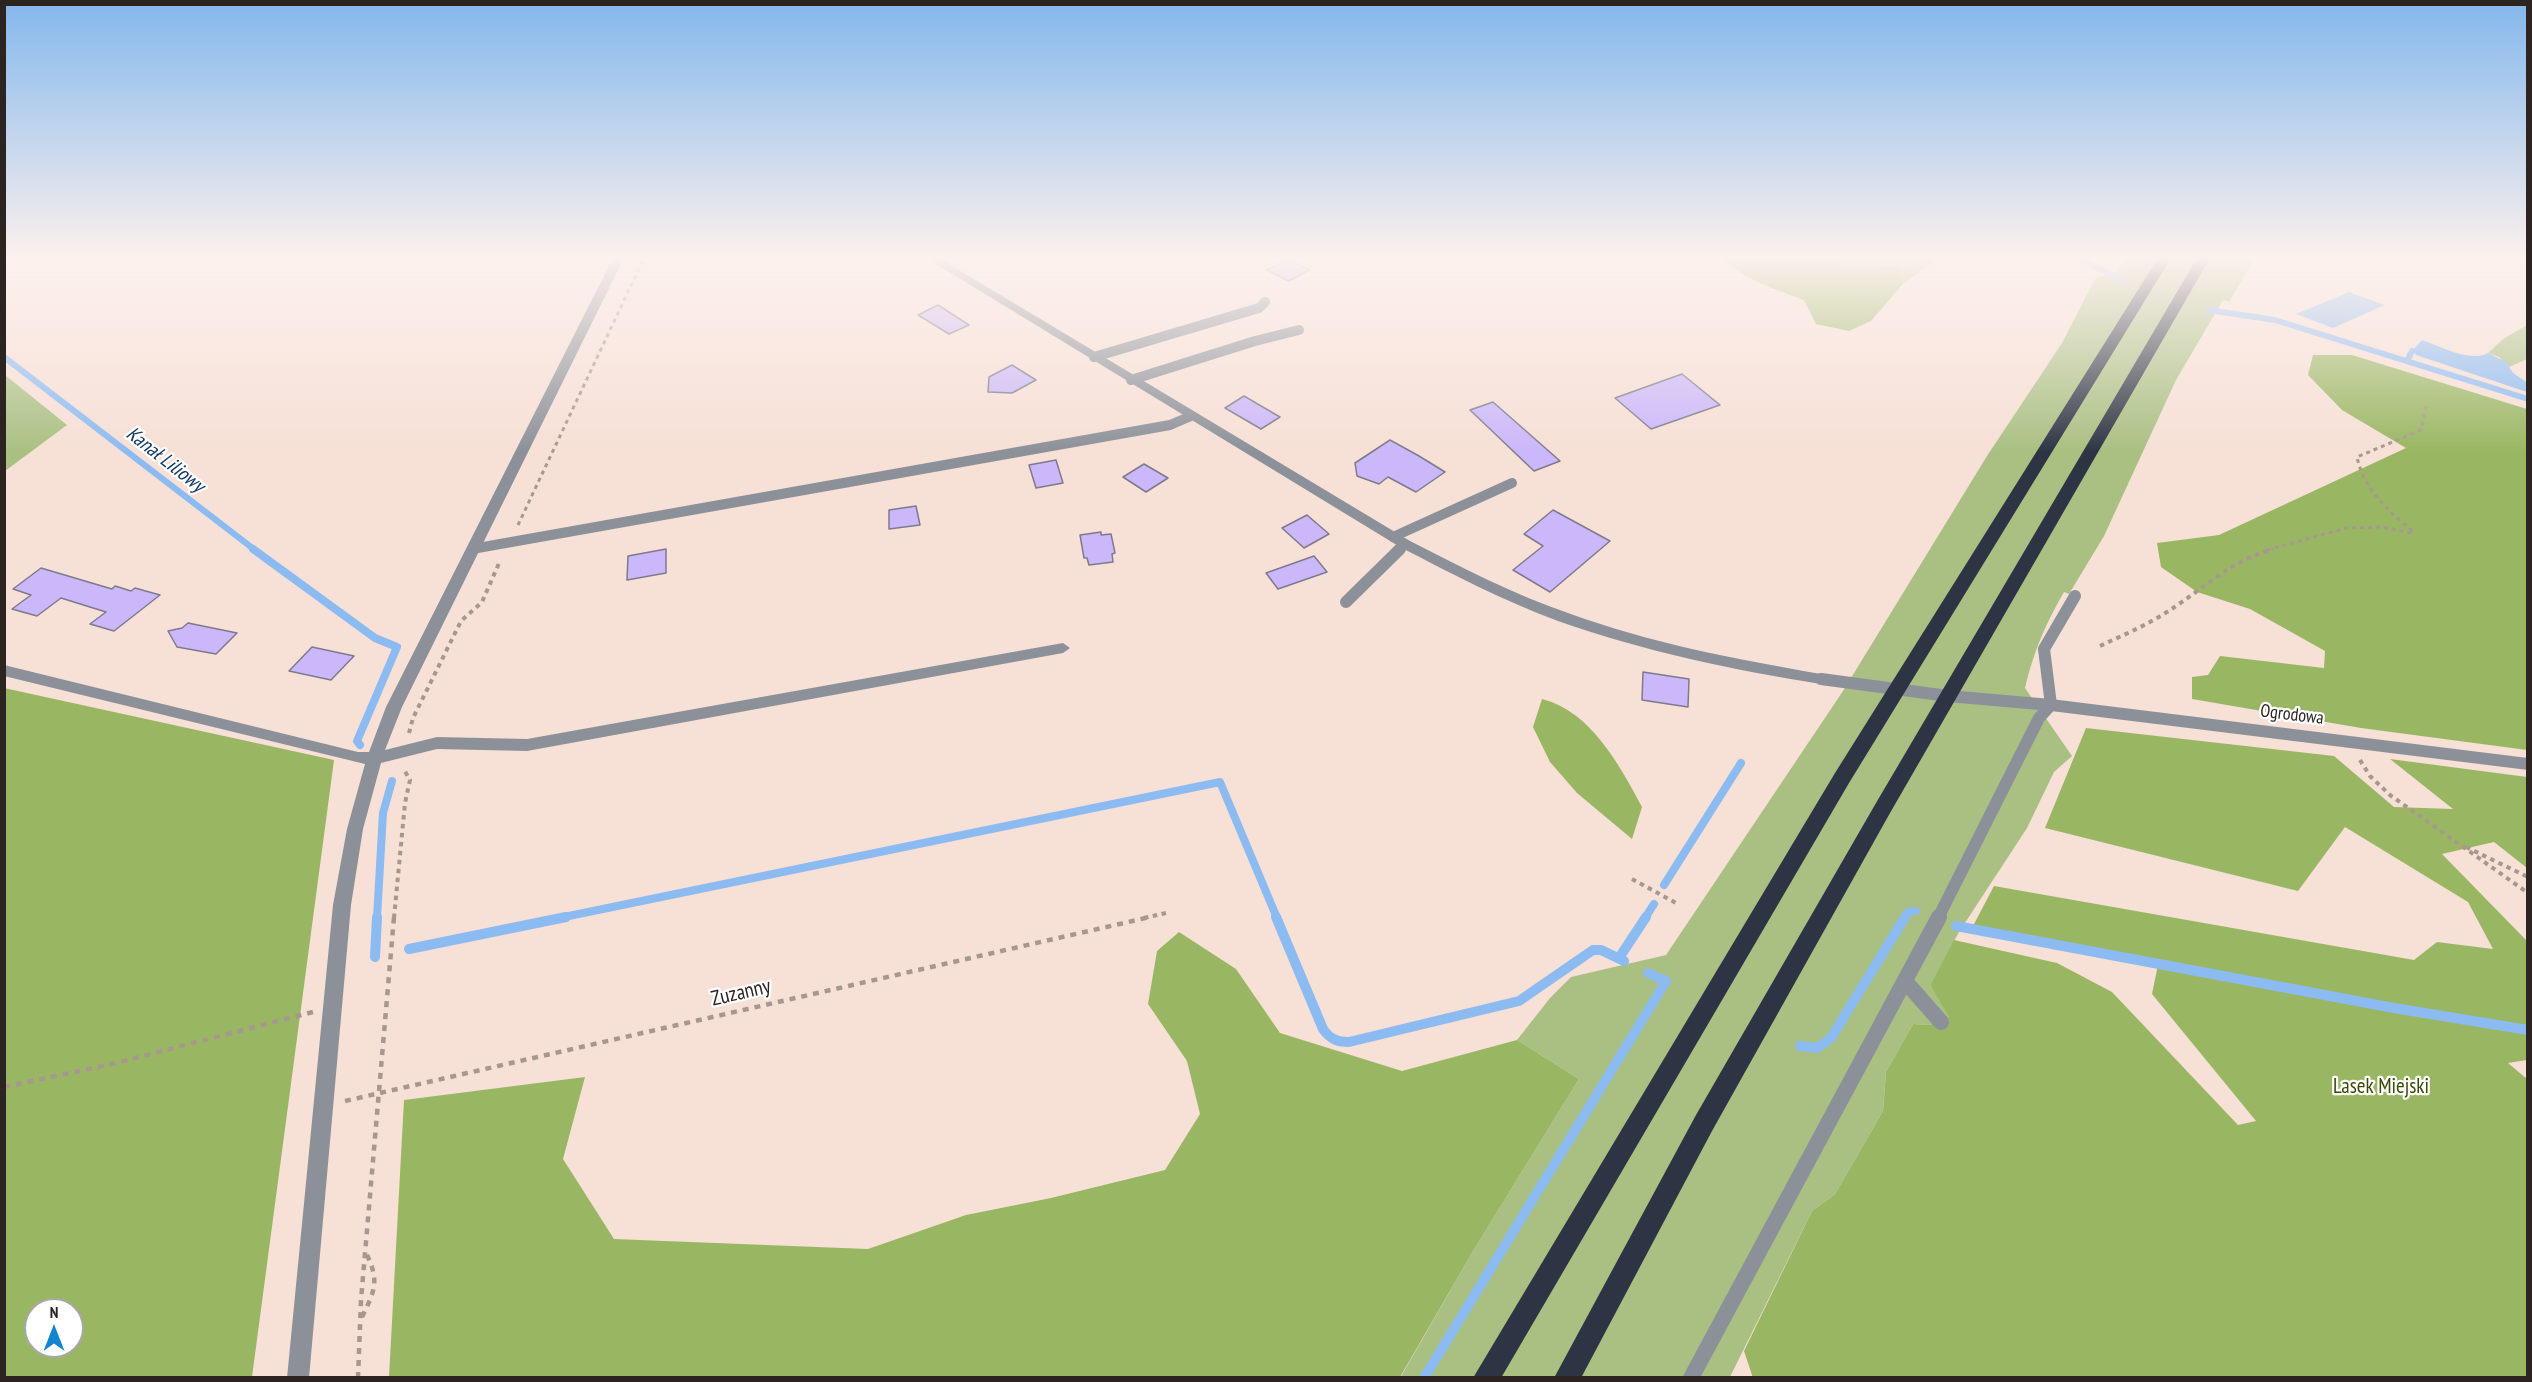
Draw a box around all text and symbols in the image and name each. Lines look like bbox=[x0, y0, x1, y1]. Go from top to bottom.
water label: Kanał Liliowy bbox=[121, 422, 209, 498]
street label: Ogrodowa bbox=[2259, 700, 2325, 730]
street label: Zuzanny bbox=[709, 974, 773, 1012]
park label: Lasek Miejski bbox=[2333, 1074, 2429, 1100]
north arrow bbox=[24, 1298, 84, 1358]
text: N bbox=[50, 1302, 58, 1322]

